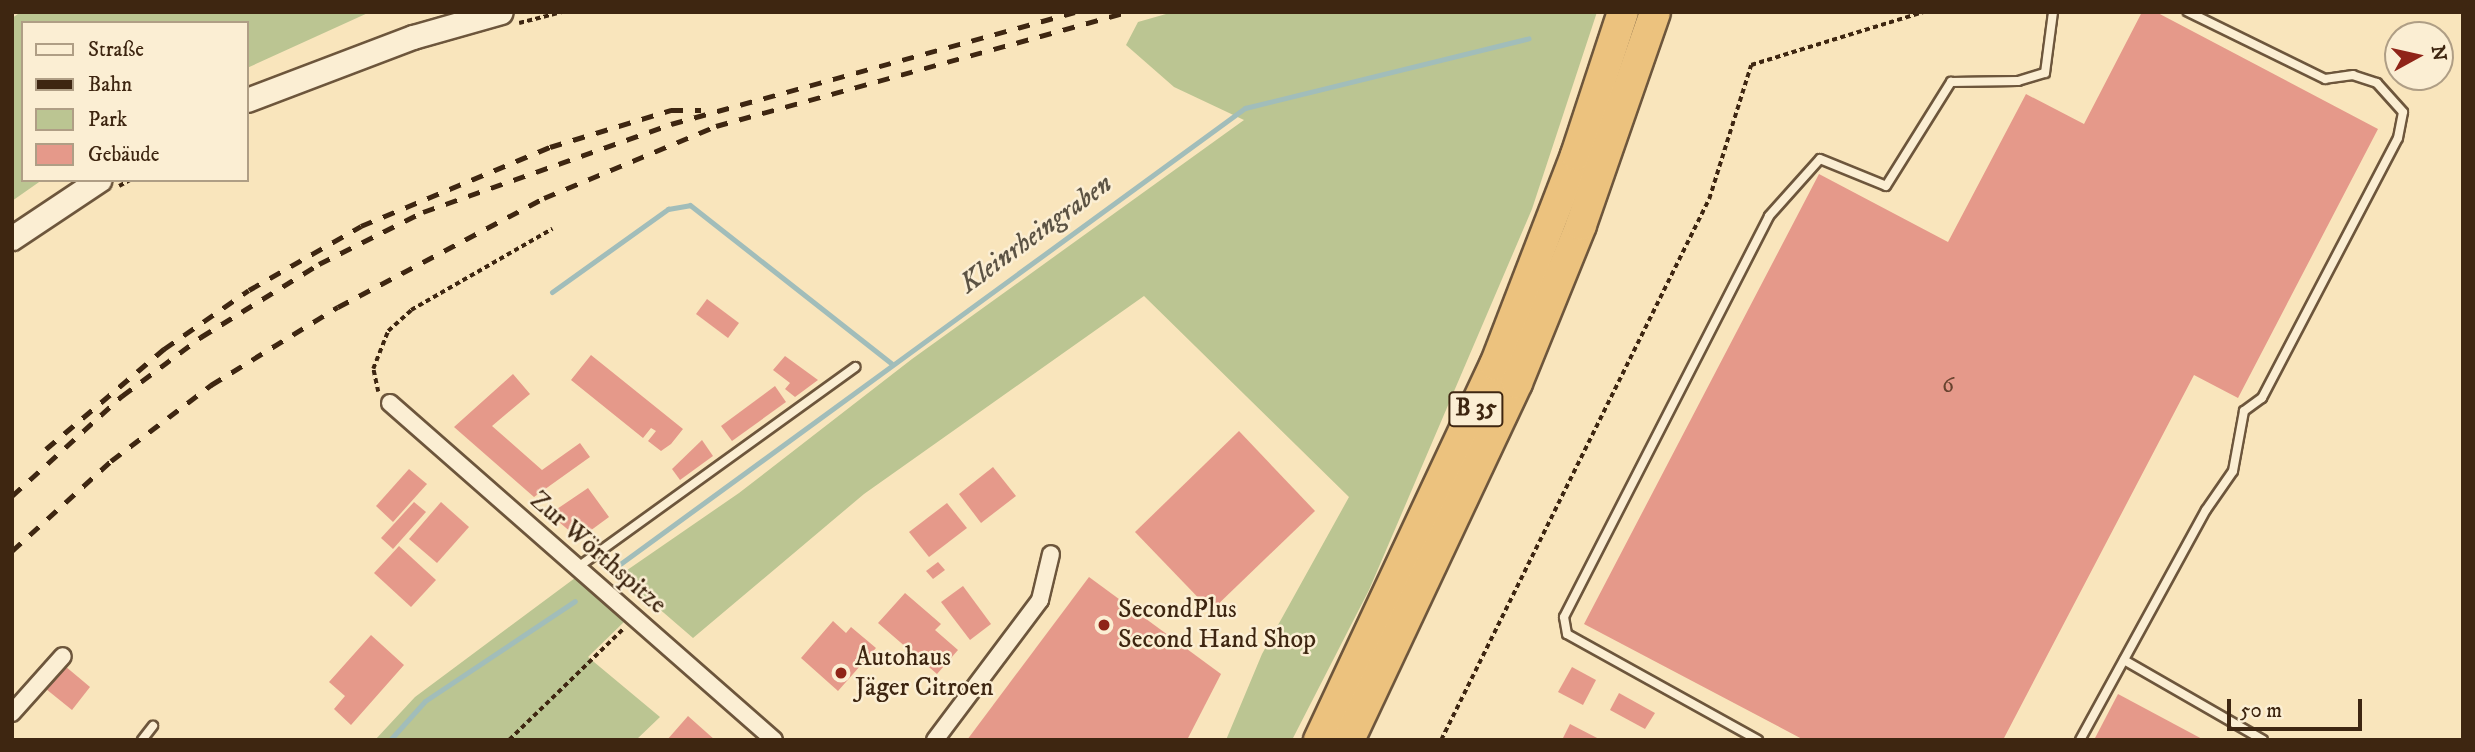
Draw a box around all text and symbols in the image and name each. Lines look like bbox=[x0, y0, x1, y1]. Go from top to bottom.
legend bbox=[21, 21, 248, 182]
north arrow bbox=[2384, 21, 2454, 91]
text: Straße bbox=[88, 37, 144, 63]
text: N bbox=[2426, 44, 2451, 63]
text: Bahn bbox=[88, 72, 132, 98]
text: Park bbox=[88, 107, 127, 133]
text: Gebäude bbox=[88, 142, 159, 168]
water label: Kleinrheingraben bbox=[953, 167, 1119, 301]
house number: 6 bbox=[1942, 372, 1954, 400]
road number: B 35 bbox=[1448, 388, 1504, 430]
street label: Zur Wörthspitze bbox=[523, 485, 673, 621]
place label: SecondPlus Second Hand Shop bbox=[1118, 594, 1316, 656]
marker: SecondPlus Second Hand Shop bbox=[1096, 617, 1112, 633]
place label: Autohaus Jäger Citroen bbox=[855, 642, 994, 704]
marker: Autohaus Jäger Citroen bbox=[833, 665, 849, 681]
scale bar bbox=[2230, 686, 2365, 730]
text: 50 m bbox=[2240, 698, 2282, 724]

